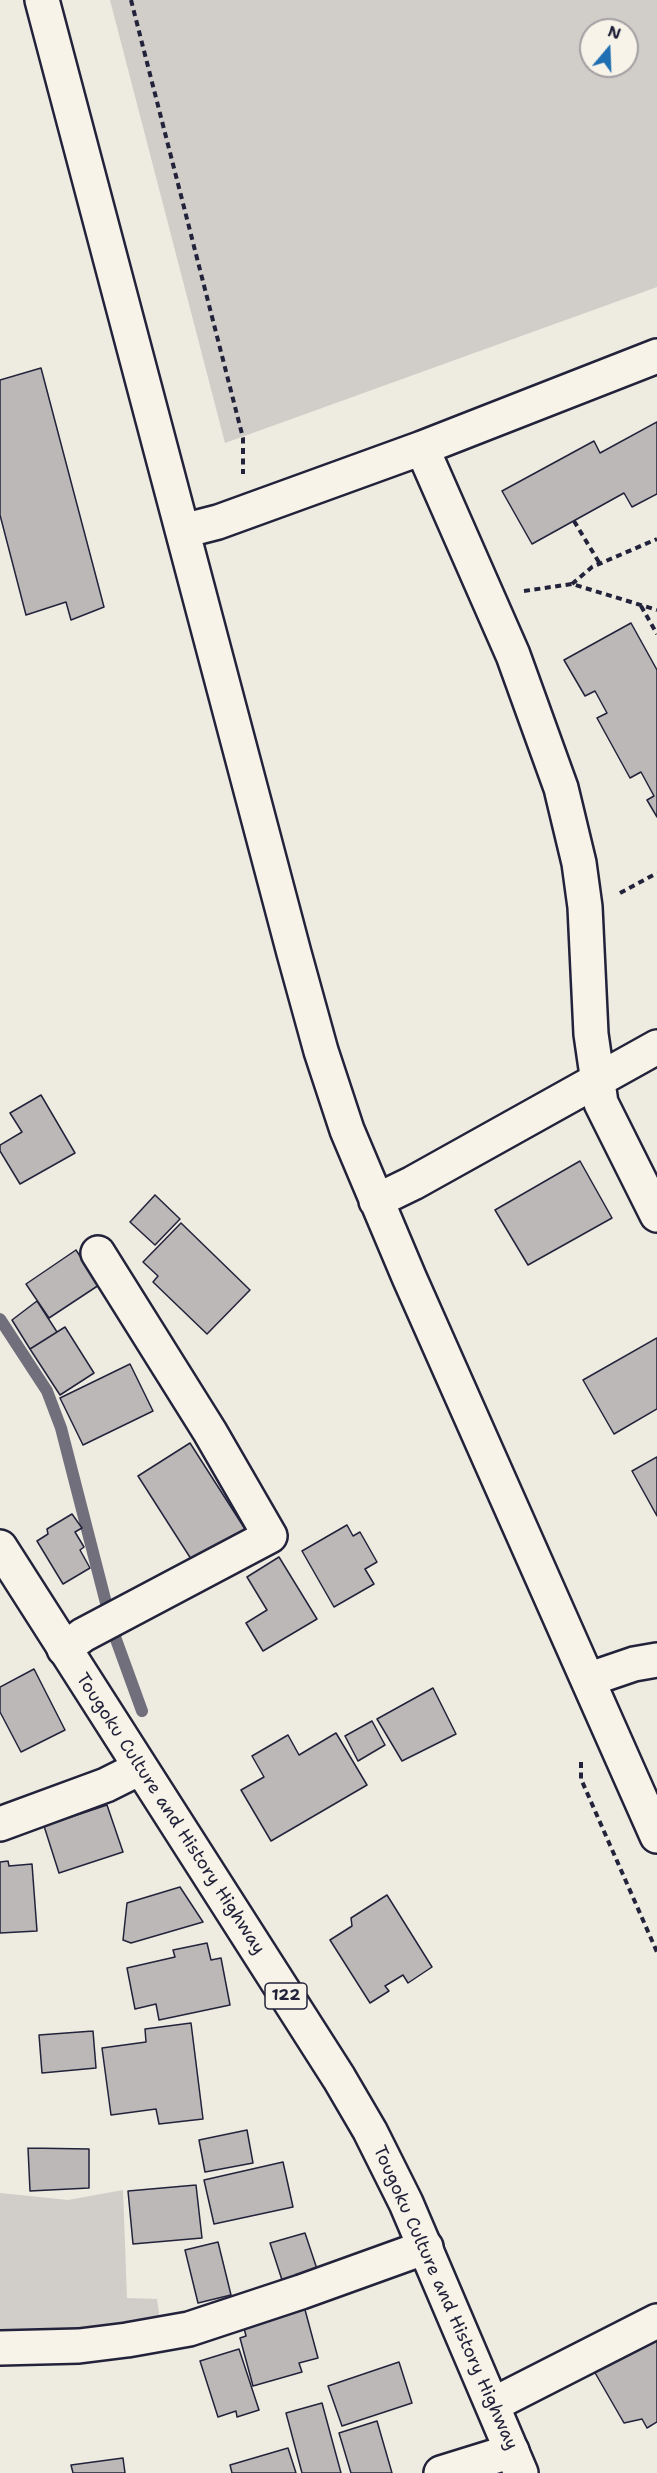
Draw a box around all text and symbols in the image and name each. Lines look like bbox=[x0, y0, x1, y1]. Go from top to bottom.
north arrow bbox=[579, 18, 639, 78]
text: N bbox=[605, 20, 624, 44]
street label: Tougoku Culture and History Highway bbox=[71, 1669, 269, 1959]
road number: 122 bbox=[265, 1983, 307, 2009]
street label: Tougoku Culture and History Highway bbox=[368, 2142, 522, 2454]

